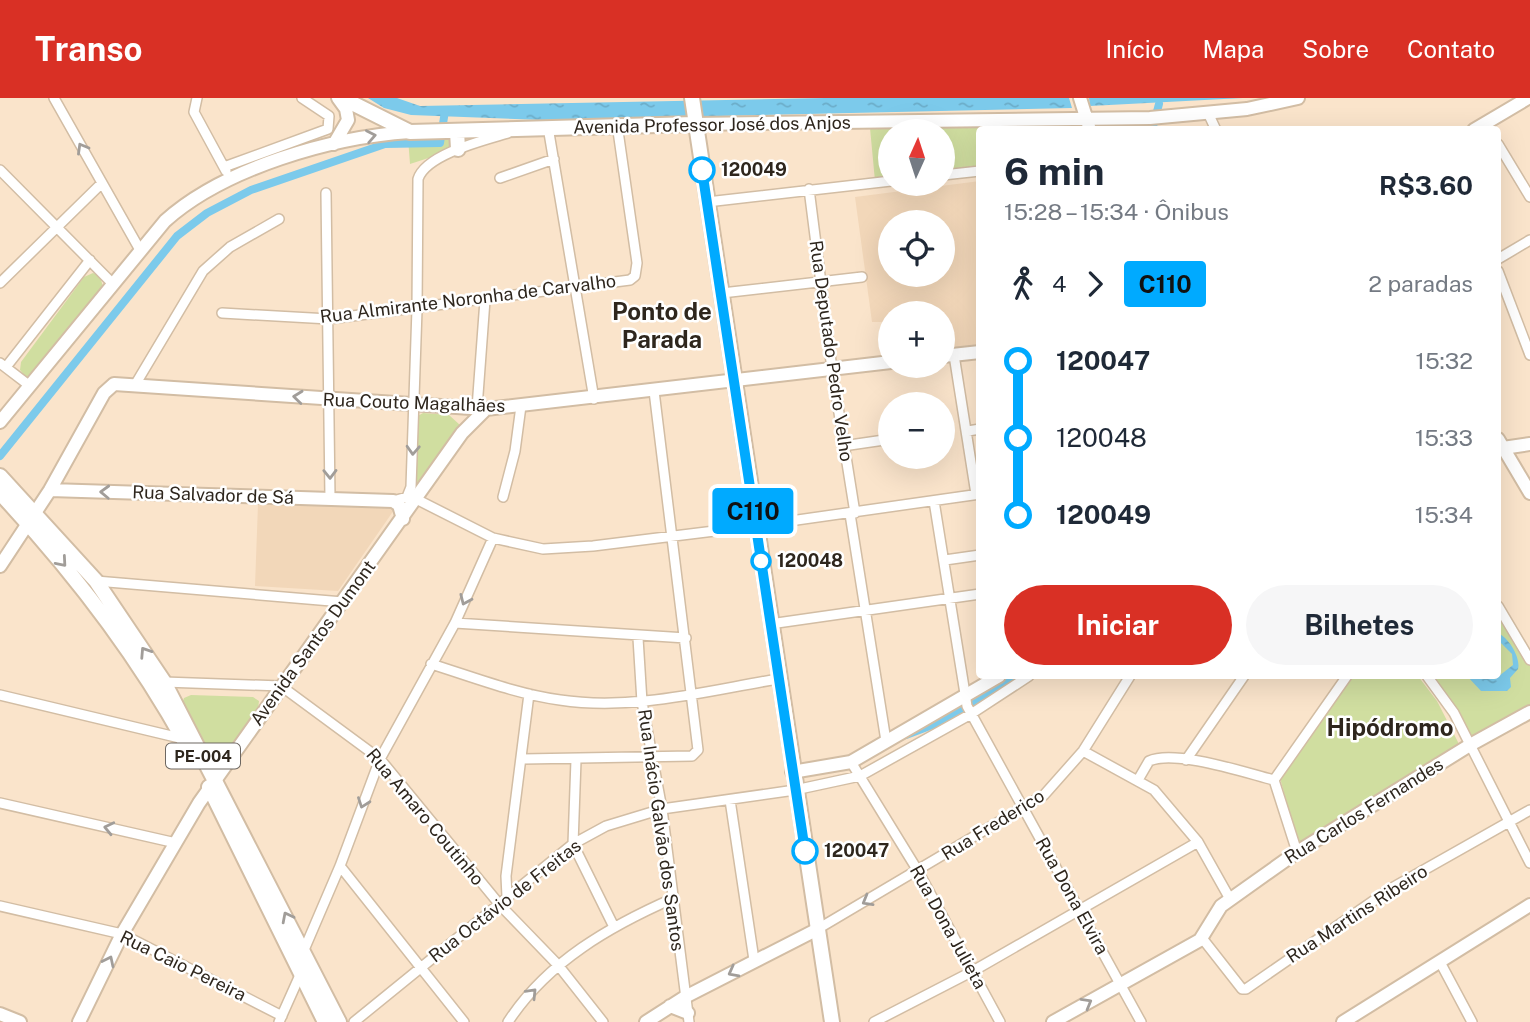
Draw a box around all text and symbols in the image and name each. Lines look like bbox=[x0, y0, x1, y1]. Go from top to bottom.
text: Transo bbox=[35, 30, 143, 68]
text: Início bbox=[1106, 35, 1164, 63]
text: Mapa bbox=[1202, 35, 1264, 63]
text: Sobre bbox=[1302, 35, 1369, 63]
text: Contato bbox=[1407, 35, 1495, 63]
street label: Avenida Professor José dos Anjos bbox=[573, 112, 851, 137]
north arrow bbox=[878, 119, 956, 196]
map controls bbox=[878, 119, 955, 469]
one-way arrow bbox=[365, 129, 377, 144]
one-way arrow bbox=[78, 143, 91, 156]
text: 6 min bbox=[1004, 149, 1105, 194]
marker: 120049 bbox=[689, 157, 715, 183]
place label: 120049 bbox=[721, 159, 787, 180]
text: R$3.60 bbox=[1379, 170, 1473, 201]
text: 15:28 – 15:34 · Ônibus bbox=[1004, 198, 1229, 225]
button: locate bbox=[878, 210, 955, 287]
street label: Rua Deputado Pedro Velho bbox=[806, 239, 857, 463]
icon: walk bbox=[1004, 265, 1042, 303]
icon: forward bbox=[1076, 265, 1114, 303]
street label: Rua Almirante Noronha de Carvalho bbox=[319, 270, 617, 327]
text: 4 bbox=[1052, 270, 1066, 297]
text: C110 bbox=[1138, 270, 1192, 298]
text: 2 paradas bbox=[1368, 270, 1473, 297]
district label: Ponto de Parada bbox=[612, 297, 712, 353]
button: + bbox=[878, 301, 955, 378]
text: 120047 bbox=[1056, 345, 1150, 376]
text: 15:32 bbox=[1416, 347, 1473, 374]
street label: Rua Couto Magalhães bbox=[322, 389, 506, 416]
one-way arrow bbox=[292, 390, 303, 405]
button: − bbox=[878, 392, 955, 469]
text: 120048 bbox=[1056, 422, 1147, 453]
text: 15:33 bbox=[1415, 424, 1473, 451]
one-way arrow bbox=[405, 445, 420, 456]
one-way arrow bbox=[322, 469, 338, 479]
street label: Rua Salvador de Sá bbox=[132, 481, 294, 508]
one-way arrow bbox=[99, 484, 110, 499]
line badge: C110 bbox=[704, 488, 802, 534]
text: C110 bbox=[726, 497, 780, 525]
text: 120049 bbox=[1056, 499, 1151, 530]
text: 15:34 bbox=[1415, 501, 1473, 528]
place label: 120048 bbox=[777, 550, 843, 571]
marker: 120048 bbox=[751, 551, 771, 571]
one-way arrow bbox=[54, 554, 66, 567]
street label: Avenida Santos Dumont bbox=[246, 556, 380, 729]
button: Iniciar bbox=[1004, 585, 1232, 665]
button: Bilhetes bbox=[1246, 585, 1473, 665]
one-way arrow bbox=[459, 593, 473, 605]
one-way arrow bbox=[140, 646, 153, 659]
street label: Rua Inácio Galvão dos Santos bbox=[634, 708, 689, 952]
district label: Hipódromo bbox=[1327, 713, 1454, 741]
road number: PE-004 bbox=[166, 744, 240, 768]
street label: Rua Amaro Coutinho bbox=[362, 744, 489, 889]
street label: Rua Carlos Fernandes bbox=[1281, 753, 1447, 868]
street label: Rua Frederico bbox=[938, 785, 1048, 864]
one-way arrow bbox=[357, 796, 371, 808]
one-way arrow bbox=[103, 821, 115, 836]
street label: Rua Dona Elvira bbox=[1032, 834, 1113, 958]
street label: Rua Octávio de Freitas bbox=[425, 835, 585, 966]
marker: 120047 bbox=[792, 838, 818, 864]
place label: 120047 bbox=[824, 840, 889, 861]
street label: Rua Martins Ribeiro bbox=[1282, 860, 1431, 967]
street label: Rua Dona Julieta bbox=[906, 861, 991, 992]
one-way arrow bbox=[862, 892, 875, 905]
one-way arrow bbox=[282, 912, 295, 924]
street label: Rua Caio Pereira bbox=[117, 926, 250, 1005]
one-way arrow bbox=[100, 956, 114, 968]
one-way arrow bbox=[728, 963, 740, 977]
one-way arrow bbox=[524, 988, 537, 1001]
one-way arrow bbox=[1079, 998, 1092, 1011]

